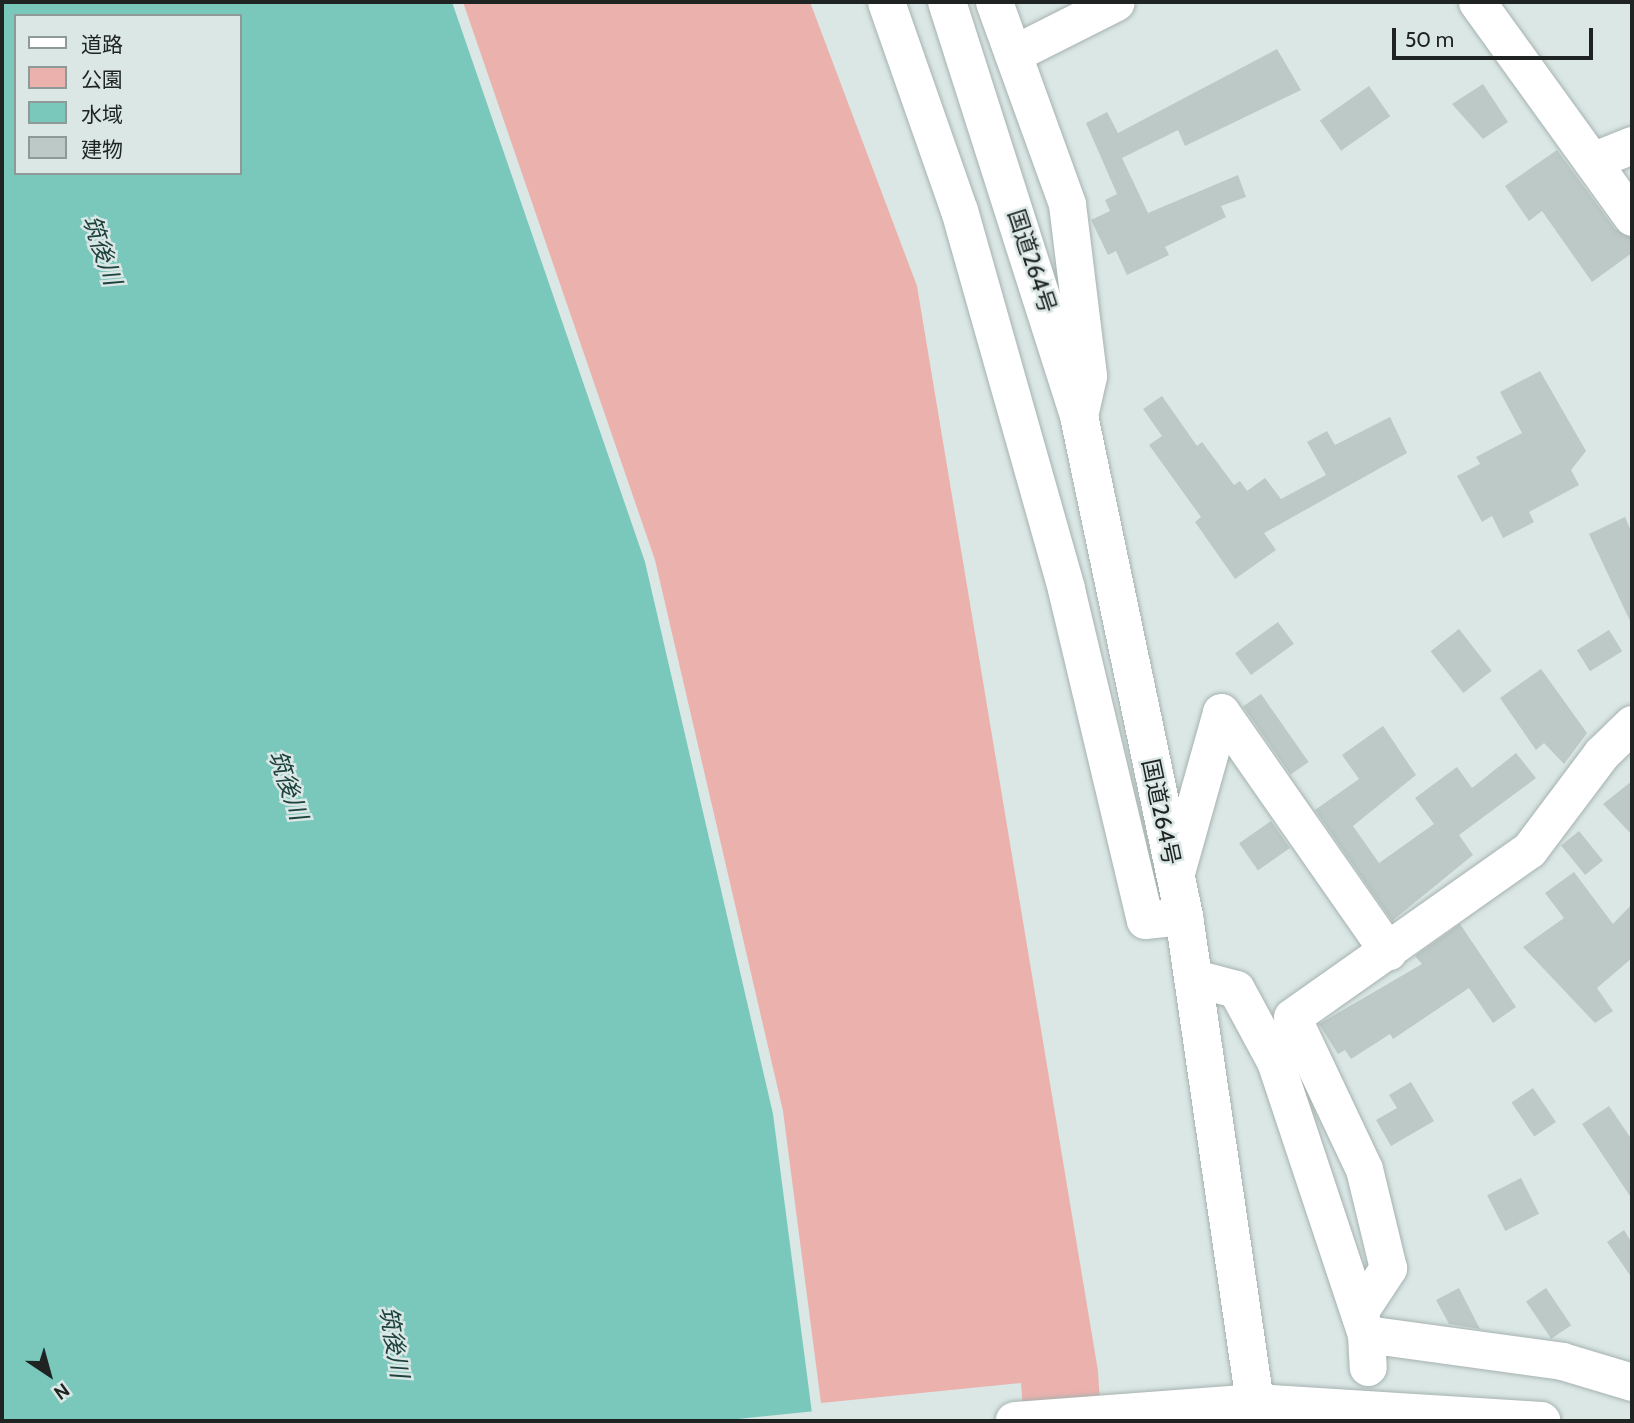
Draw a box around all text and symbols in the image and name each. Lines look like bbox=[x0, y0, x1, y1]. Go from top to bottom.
legend bbox=[14, 14, 242, 175]
scale bar bbox=[1396, 14, 1597, 58]
text: 50 m bbox=[1405, 27, 1454, 52]
text: 道路 bbox=[81, 32, 123, 57]
text: 公園 bbox=[81, 67, 123, 92]
text: 水域 bbox=[81, 102, 123, 127]
text: 建物 bbox=[81, 137, 123, 162]
street label: 国道264号 bbox=[1002, 206, 1062, 316]
water label: 筑後川 bbox=[77, 211, 127, 289]
water label: 筑後川 bbox=[263, 746, 313, 824]
street label: 国道264号 bbox=[1136, 757, 1186, 867]
water label: 筑後川 bbox=[374, 1304, 414, 1380]
north arrow bbox=[14, 1339, 84, 1409]
text: N bbox=[49, 1378, 74, 1405]

